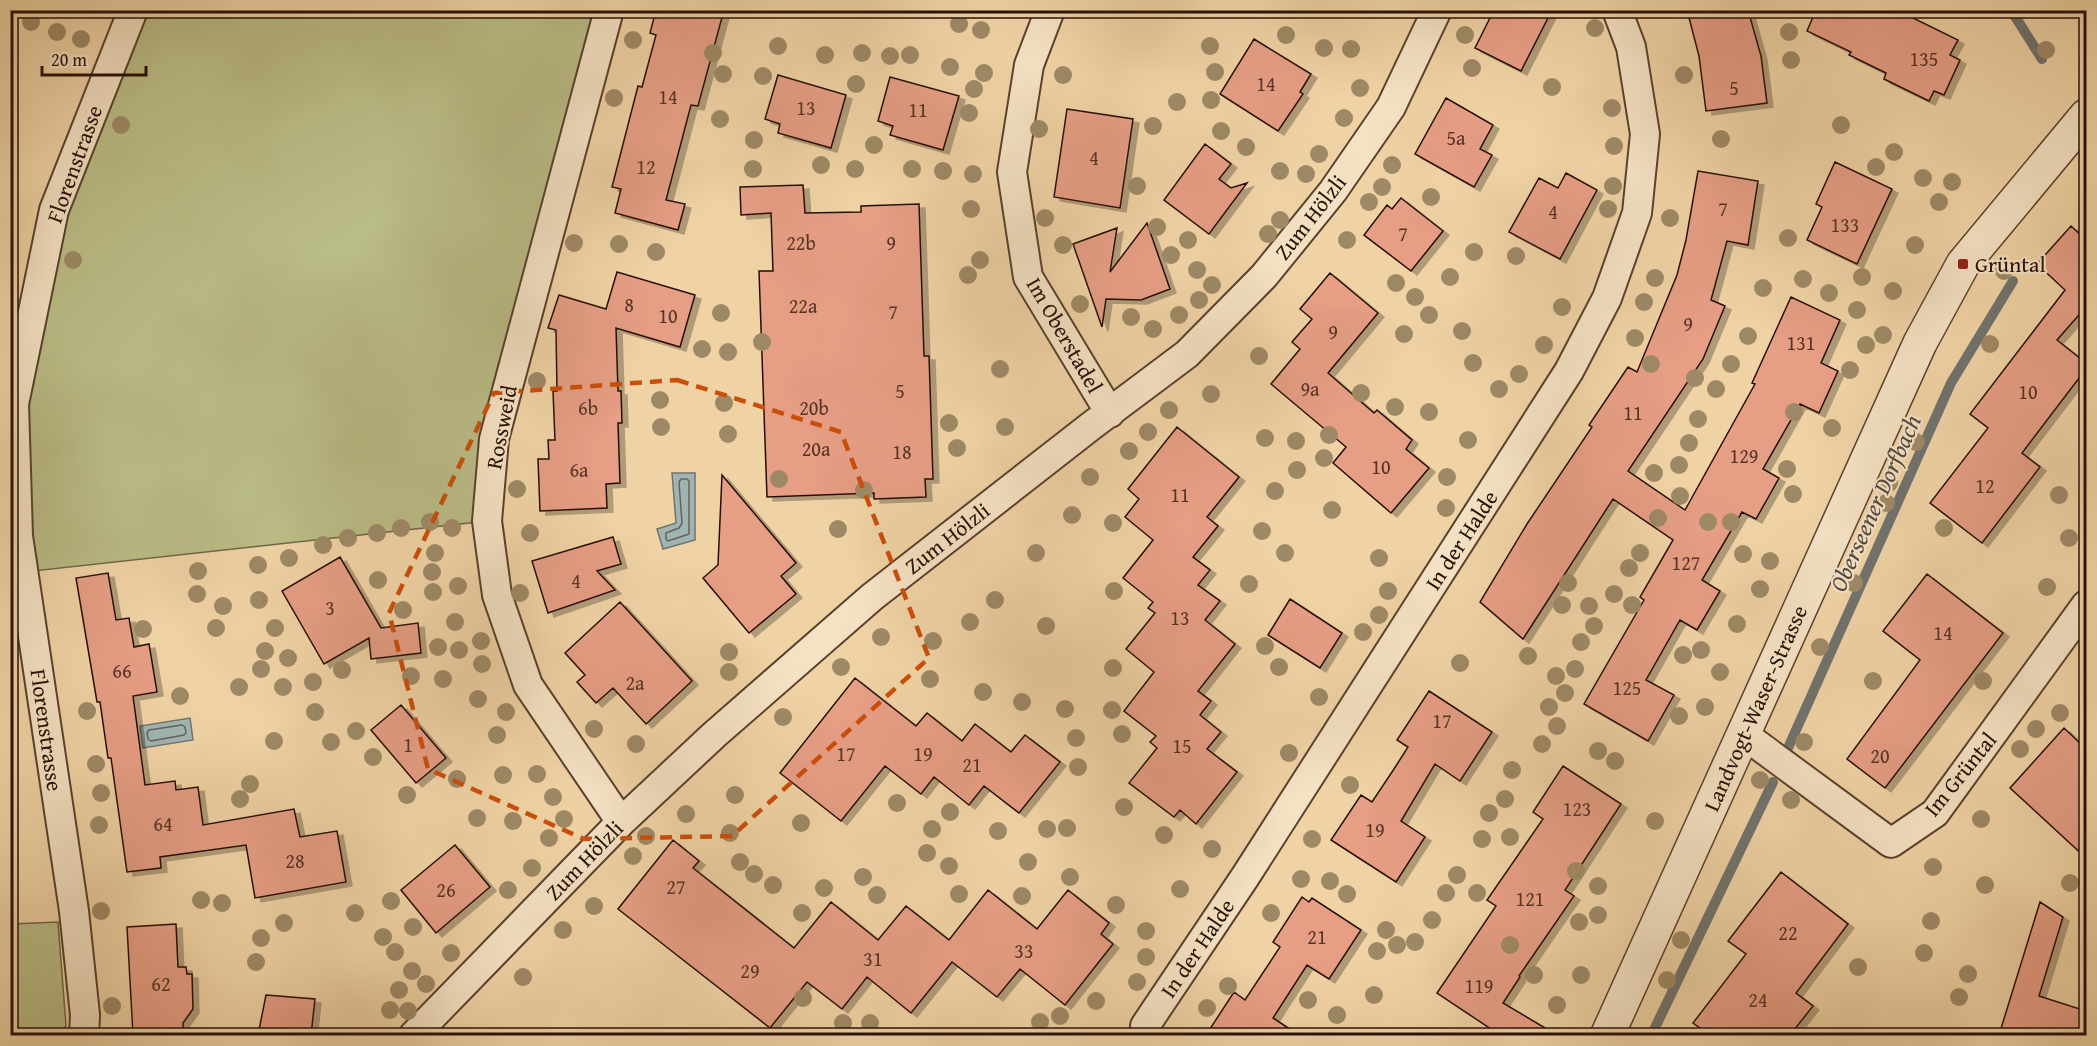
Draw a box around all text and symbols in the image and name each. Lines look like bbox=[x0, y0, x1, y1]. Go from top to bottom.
scale bar bbox=[42, 39, 146, 77]
house number: 135 bbox=[1910, 44, 1938, 73]
text: 20 m bbox=[51, 46, 87, 73]
house number: 14 bbox=[1256, 69, 1276, 98]
house number: 5 bbox=[1729, 73, 1739, 102]
house number: 14 bbox=[658, 82, 678, 111]
house number: 13 bbox=[796, 93, 816, 122]
house number: 11 bbox=[908, 95, 928, 124]
street label: Florenstrasse bbox=[38, 101, 110, 227]
house number: 5a bbox=[1446, 123, 1466, 152]
house number: 4 bbox=[1089, 143, 1099, 172]
house number: 12 bbox=[636, 152, 656, 181]
street label: Zum Hölzli bbox=[1266, 168, 1354, 266]
house number: 7 bbox=[1718, 194, 1728, 223]
house number: 4 bbox=[1548, 197, 1558, 226]
house number: 133 bbox=[1831, 210, 1859, 239]
house number: 7 bbox=[1398, 219, 1408, 248]
house number: 22b bbox=[786, 228, 816, 257]
house number: 9 bbox=[886, 228, 896, 257]
place label: Grüntal bbox=[1975, 248, 2046, 280]
marker: Grüntal bbox=[1956, 257, 1970, 271]
street label: Im Oberstadel bbox=[1019, 271, 1111, 399]
house number: 8 bbox=[624, 290, 634, 319]
house number: 22a bbox=[789, 291, 818, 320]
house number: 7 bbox=[888, 297, 898, 326]
house number: 10 bbox=[658, 301, 678, 330]
house number: 9 bbox=[1683, 309, 1693, 338]
house number: 9 bbox=[1328, 317, 1338, 346]
house number: 131 bbox=[1787, 328, 1815, 357]
house number: 9a bbox=[1300, 374, 1320, 403]
house number: 5 bbox=[895, 376, 905, 405]
house number: 10 bbox=[2018, 377, 2038, 406]
street label: Rossweid bbox=[477, 382, 525, 472]
house number: 6b bbox=[578, 393, 598, 422]
house number: 20b bbox=[799, 393, 829, 422]
house number: 11 bbox=[1623, 398, 1643, 427]
water label: Oberseener Dorfbach bbox=[1820, 409, 1930, 597]
house number: 20a bbox=[802, 434, 831, 463]
house number: 18 bbox=[892, 437, 912, 466]
house number: 129 bbox=[1730, 441, 1758, 470]
house number: 10 bbox=[1371, 452, 1391, 481]
house number: 6a bbox=[569, 455, 589, 484]
house number: 12 bbox=[1975, 471, 1995, 500]
house number: 11 bbox=[1170, 480, 1190, 509]
street label: In der Halde bbox=[1417, 484, 1505, 596]
street label: Zum Hölzli bbox=[898, 494, 996, 582]
house number: 127 bbox=[1672, 548, 1700, 577]
house number: 4 bbox=[571, 566, 581, 595]
house number: 3 bbox=[325, 593, 335, 622]
street label: Landvogt-Waser-Strasse bbox=[1695, 600, 1815, 816]
house number: 13 bbox=[1170, 603, 1190, 632]
house number: 14 bbox=[1933, 618, 1953, 647]
house number: 66 bbox=[112, 656, 132, 685]
street label: Florenstrasse bbox=[23, 667, 71, 793]
house number: 2a bbox=[625, 668, 645, 697]
house number: 125 bbox=[1613, 673, 1641, 702]
house number: 17 bbox=[1432, 706, 1452, 735]
street label: Im Grüntal bbox=[1916, 725, 2004, 823]
house number: 1 bbox=[403, 730, 413, 759]
house number: 15 bbox=[1172, 731, 1192, 760]
house number: 17 bbox=[836, 739, 856, 768]
house number: 19 bbox=[913, 739, 933, 768]
house number: 20 bbox=[1870, 741, 1890, 770]
house number: 21 bbox=[962, 750, 982, 779]
house number: 123 bbox=[1563, 794, 1591, 823]
house number: 64 bbox=[153, 809, 173, 838]
street label: Zum Hölzli bbox=[538, 813, 630, 907]
house number: 19 bbox=[1365, 815, 1385, 844]
house number: 28 bbox=[285, 846, 305, 875]
house number: 27 bbox=[666, 872, 686, 901]
house number: 26 bbox=[436, 875, 456, 904]
house number: 121 bbox=[1516, 884, 1544, 913]
street label: In der Halde bbox=[1152, 892, 1242, 1004]
house number: 22 bbox=[1778, 918, 1798, 947]
house number: 21 bbox=[1307, 922, 1327, 951]
house number: 33 bbox=[1014, 936, 1034, 965]
house number: 31 bbox=[863, 944, 883, 973]
house number: 29 bbox=[740, 956, 760, 985]
house number: 62 bbox=[151, 969, 171, 998]
house number: 119 bbox=[1465, 971, 1493, 1000]
house number: 24 bbox=[1748, 985, 1768, 1014]

